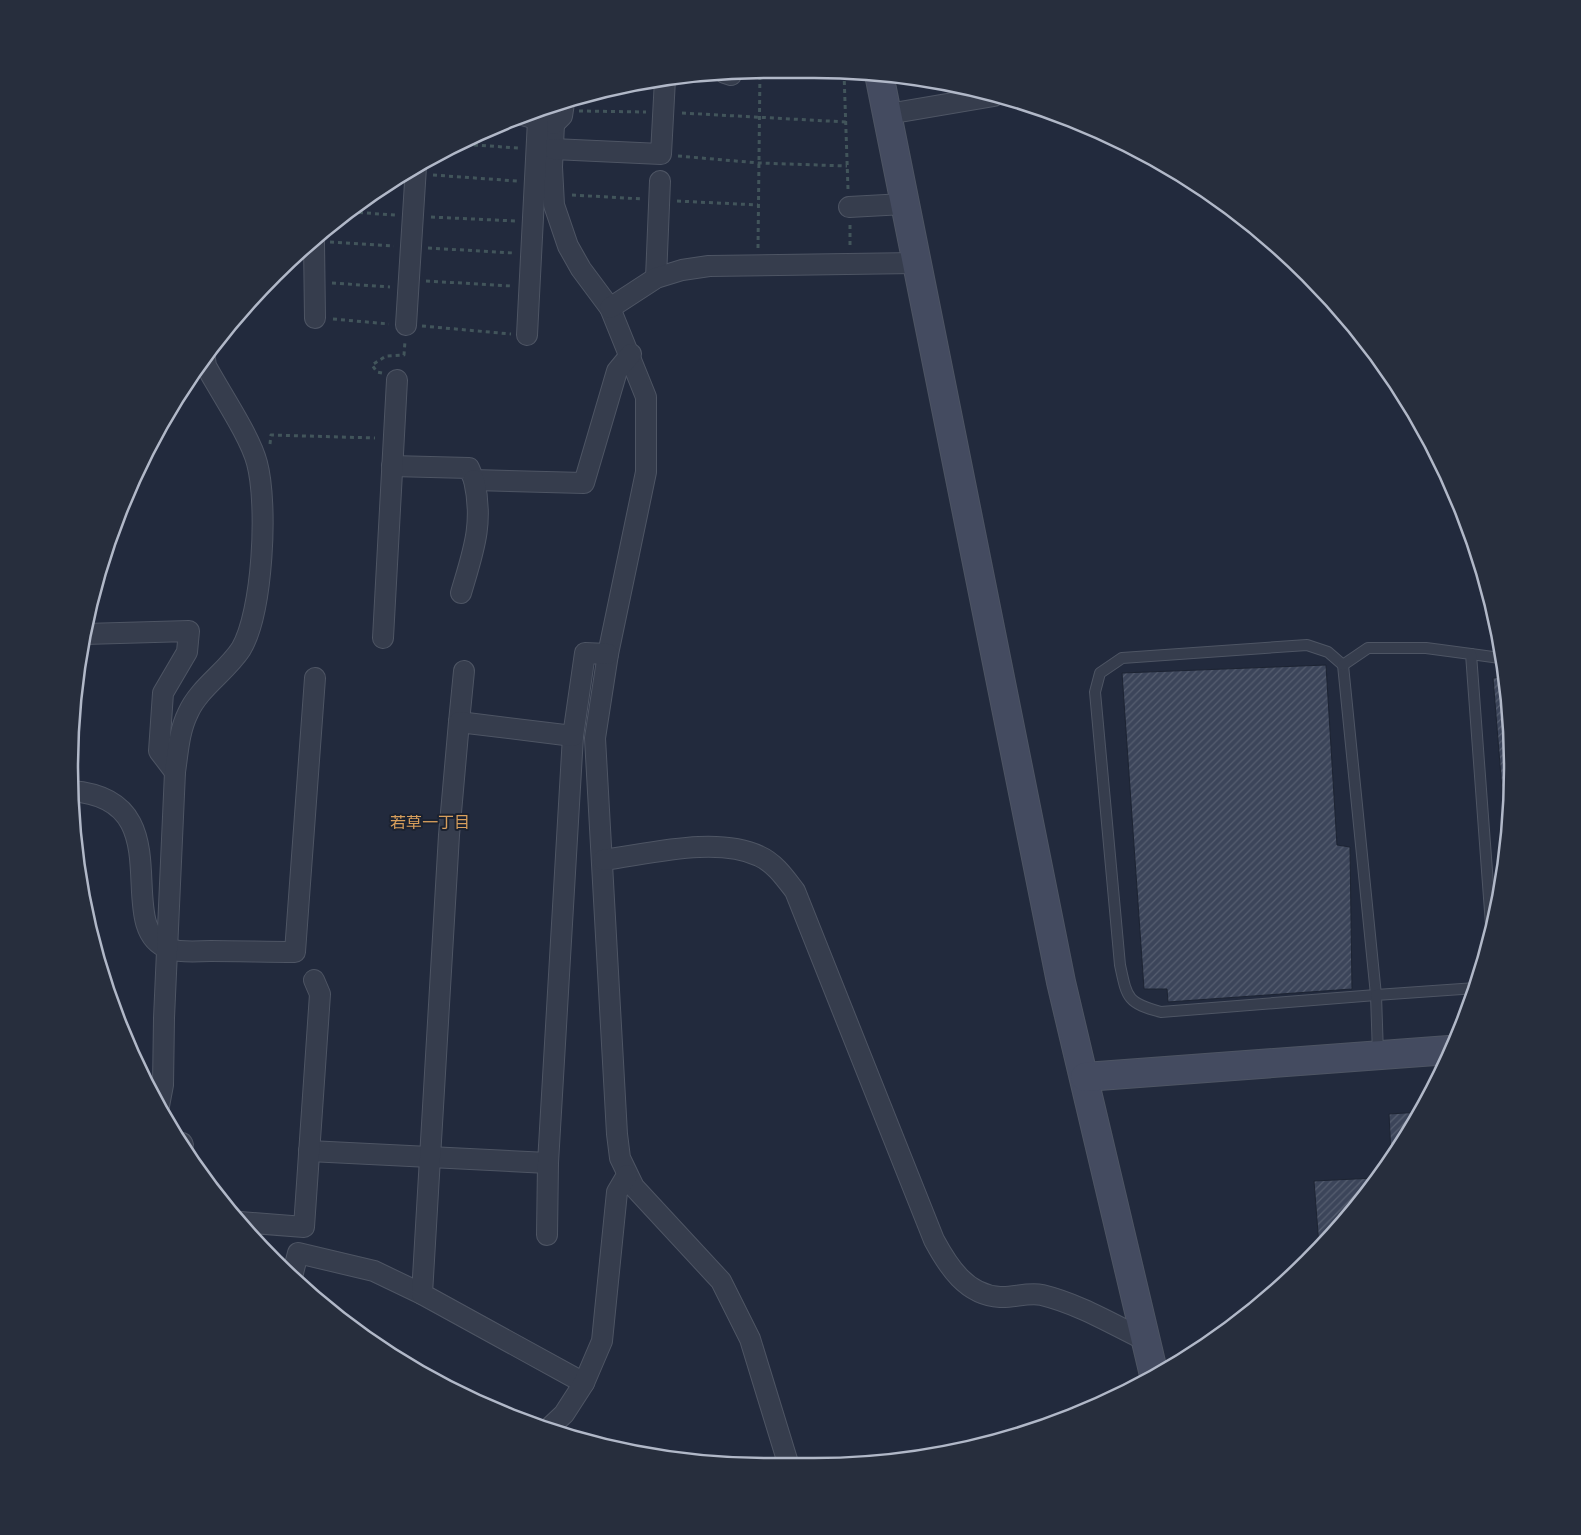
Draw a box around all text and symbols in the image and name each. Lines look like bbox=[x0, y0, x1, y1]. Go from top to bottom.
district label: 若草一丁目 bbox=[390, 813, 470, 833]

